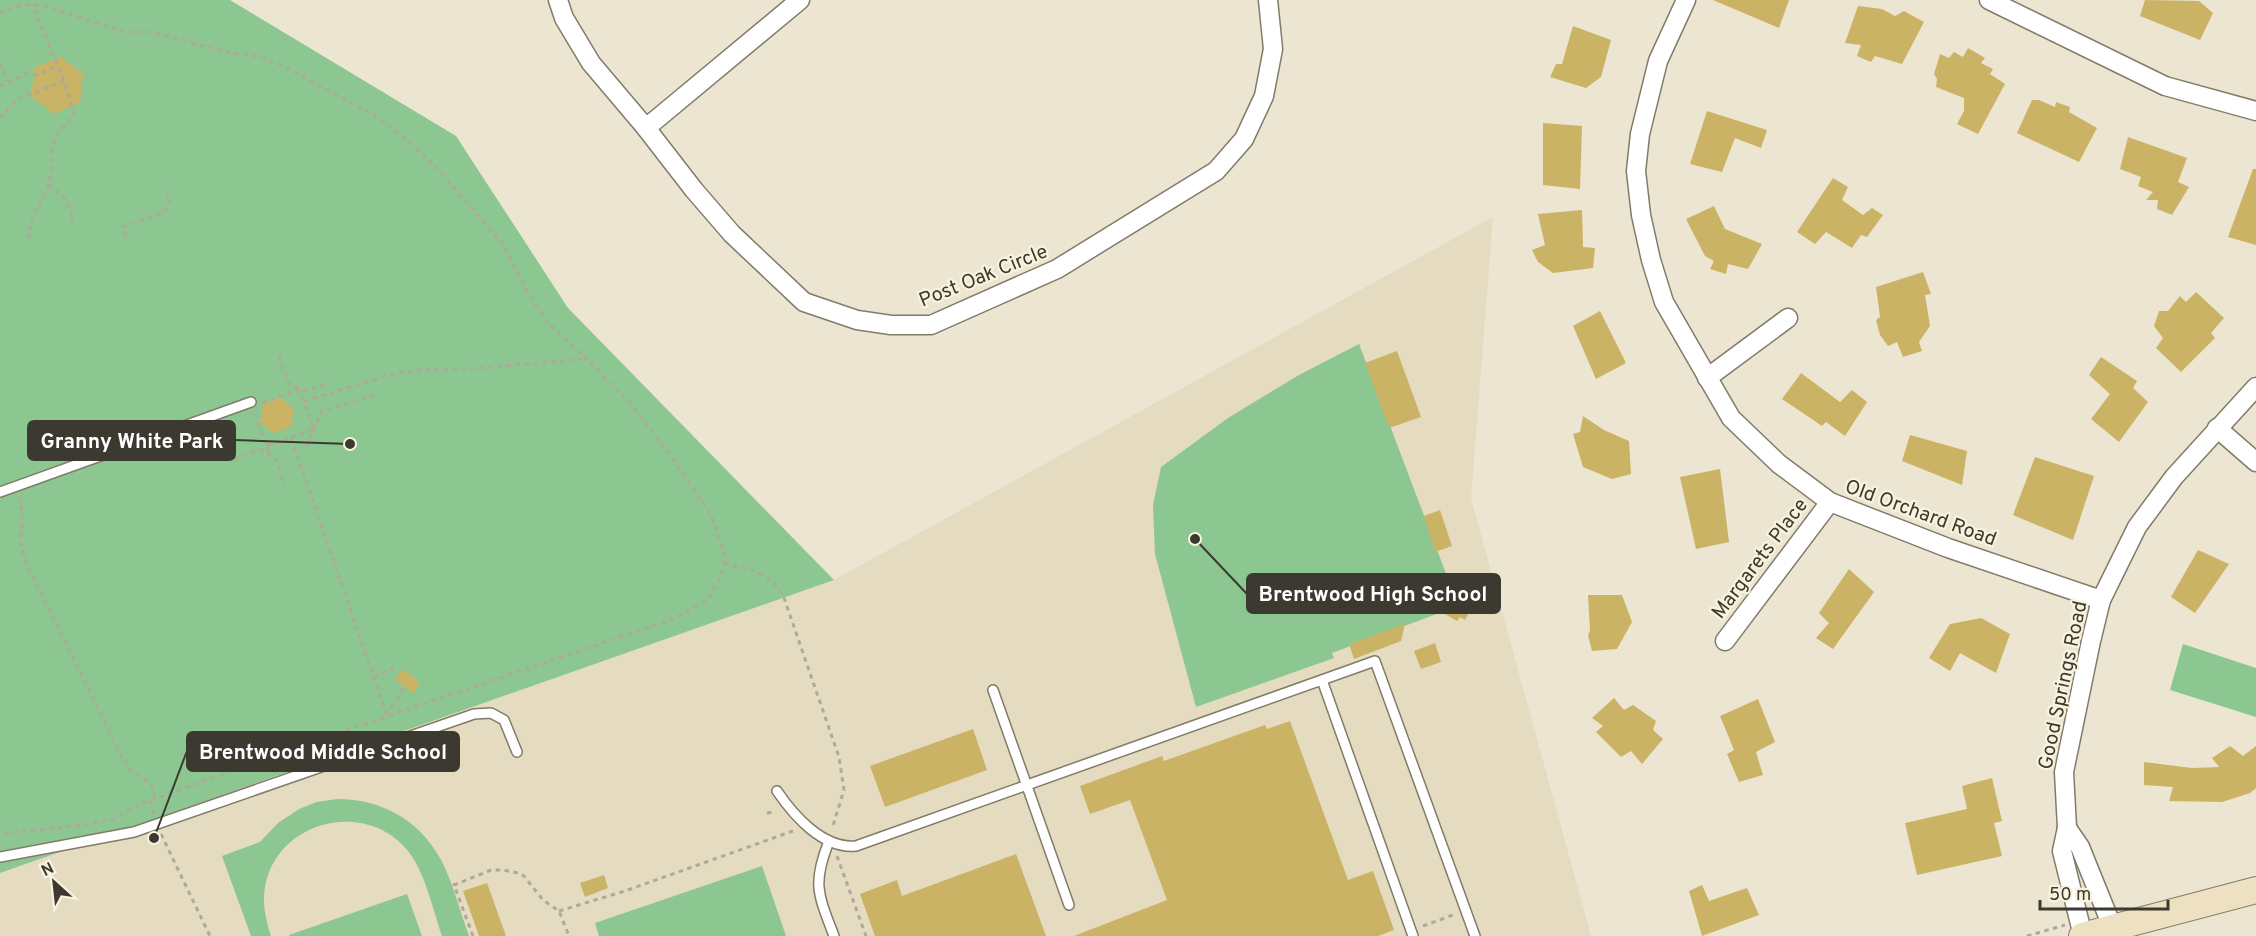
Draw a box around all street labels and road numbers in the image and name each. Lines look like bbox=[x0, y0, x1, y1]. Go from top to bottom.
street label: Post Oak Circle bbox=[916, 239, 1052, 314]
street label: Old Orchard Road bbox=[1841, 474, 2000, 553]
street label: Margarets Place bbox=[1707, 494, 1814, 625]
street label: Good Springs Road bbox=[2033, 599, 2095, 772]

